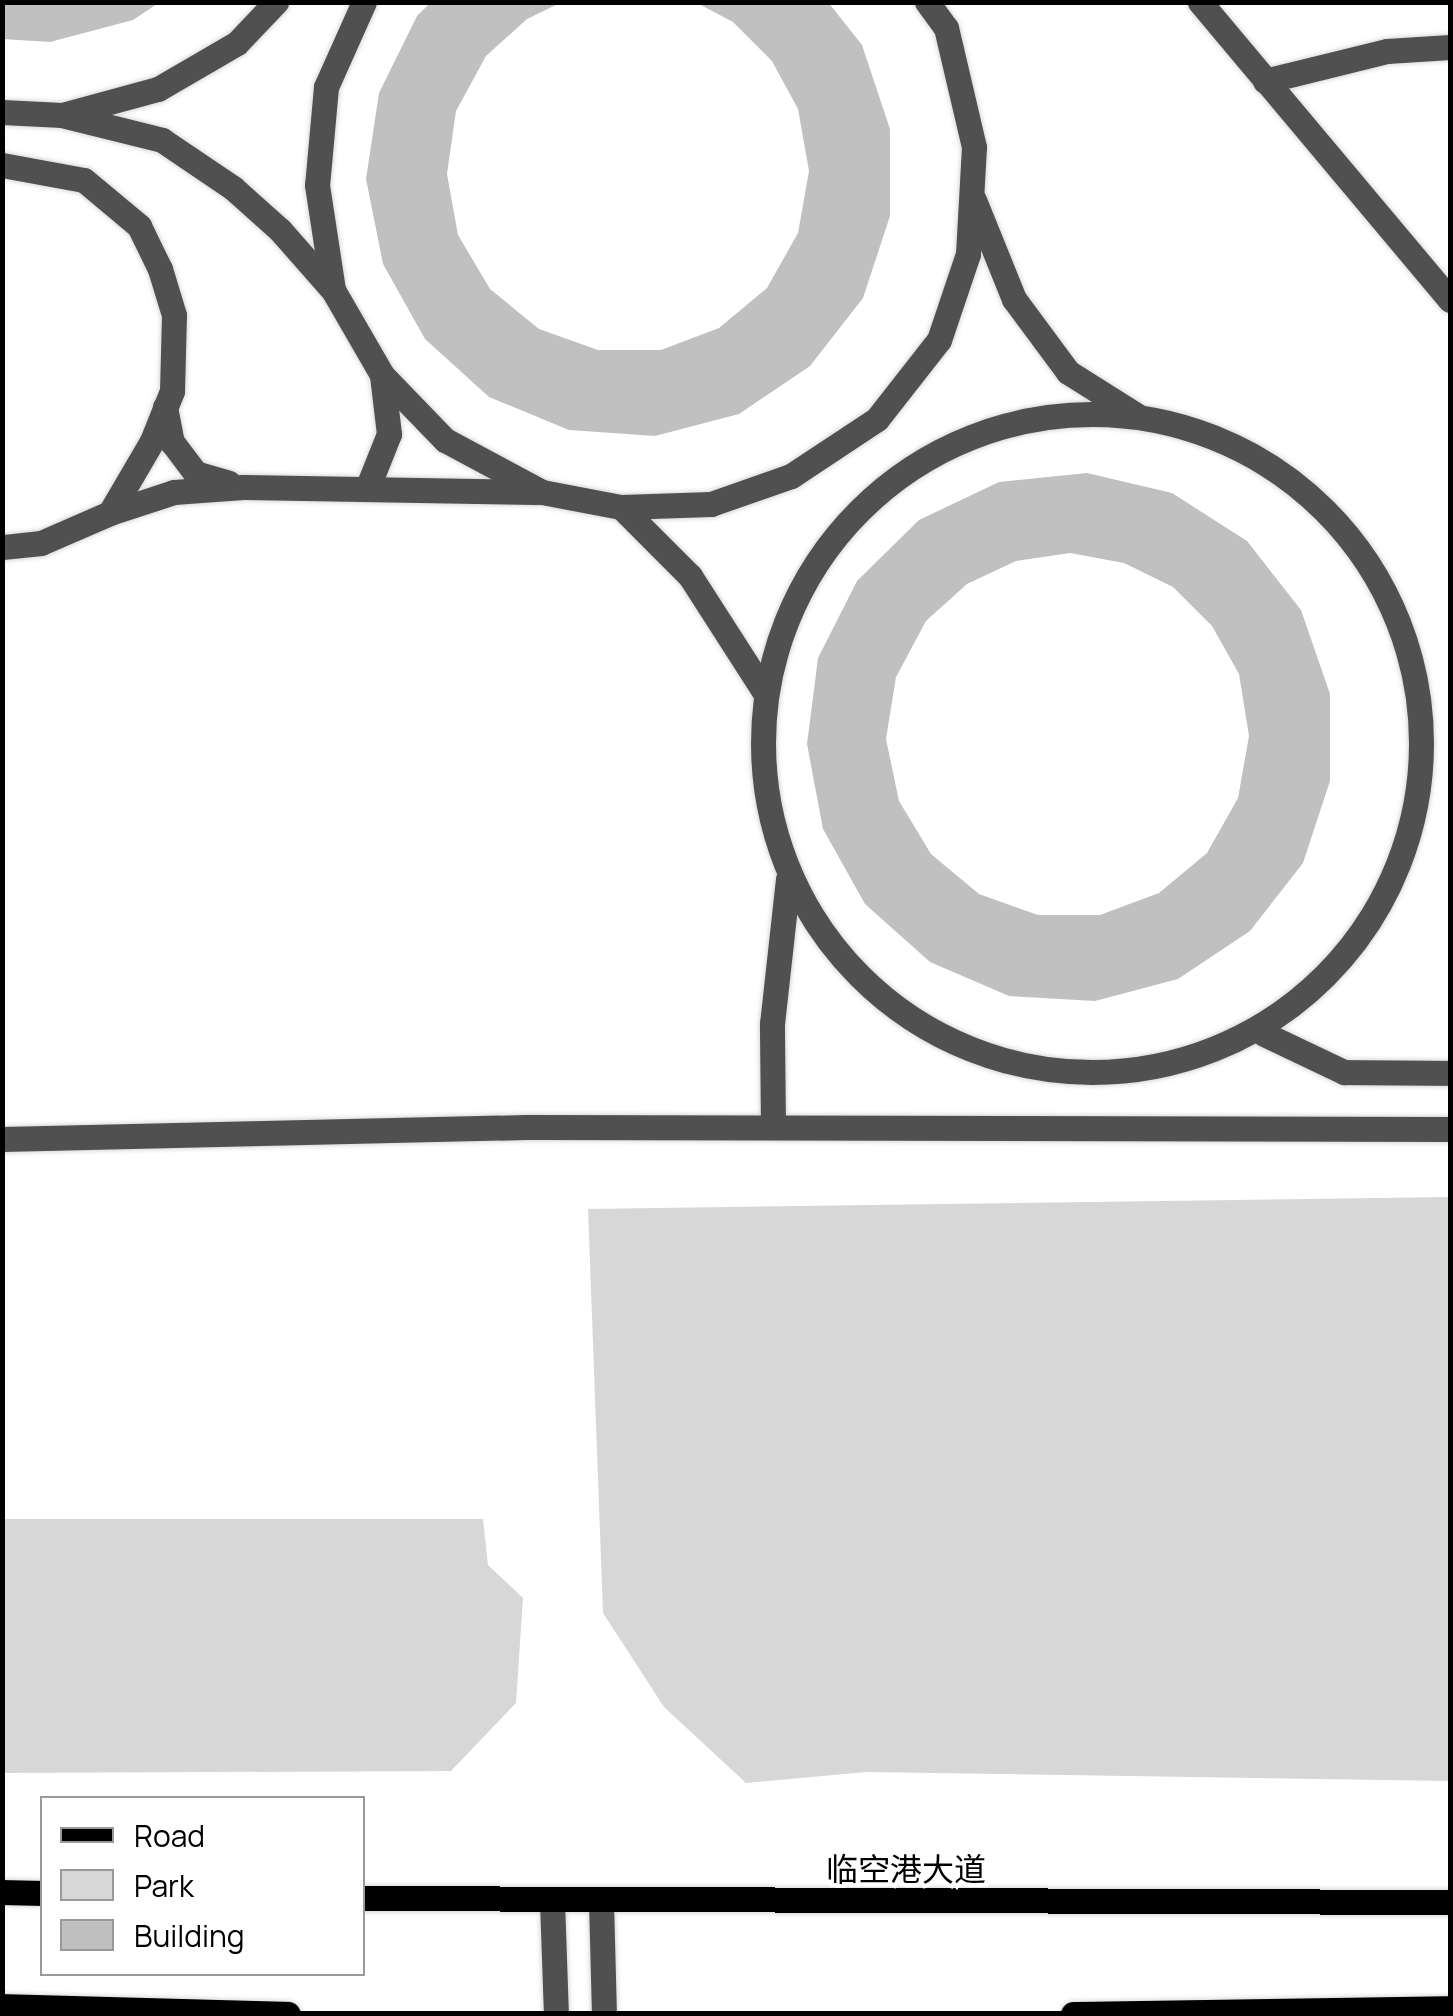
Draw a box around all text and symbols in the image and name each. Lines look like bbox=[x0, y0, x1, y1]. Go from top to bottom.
legend bbox=[40, 1796, 365, 1976]
text: Road bbox=[134, 1815, 205, 1856]
street label: 临空港大道 bbox=[826, 1850, 986, 1888]
text: Park bbox=[134, 1865, 194, 1906]
text: Building bbox=[134, 1915, 245, 1956]

